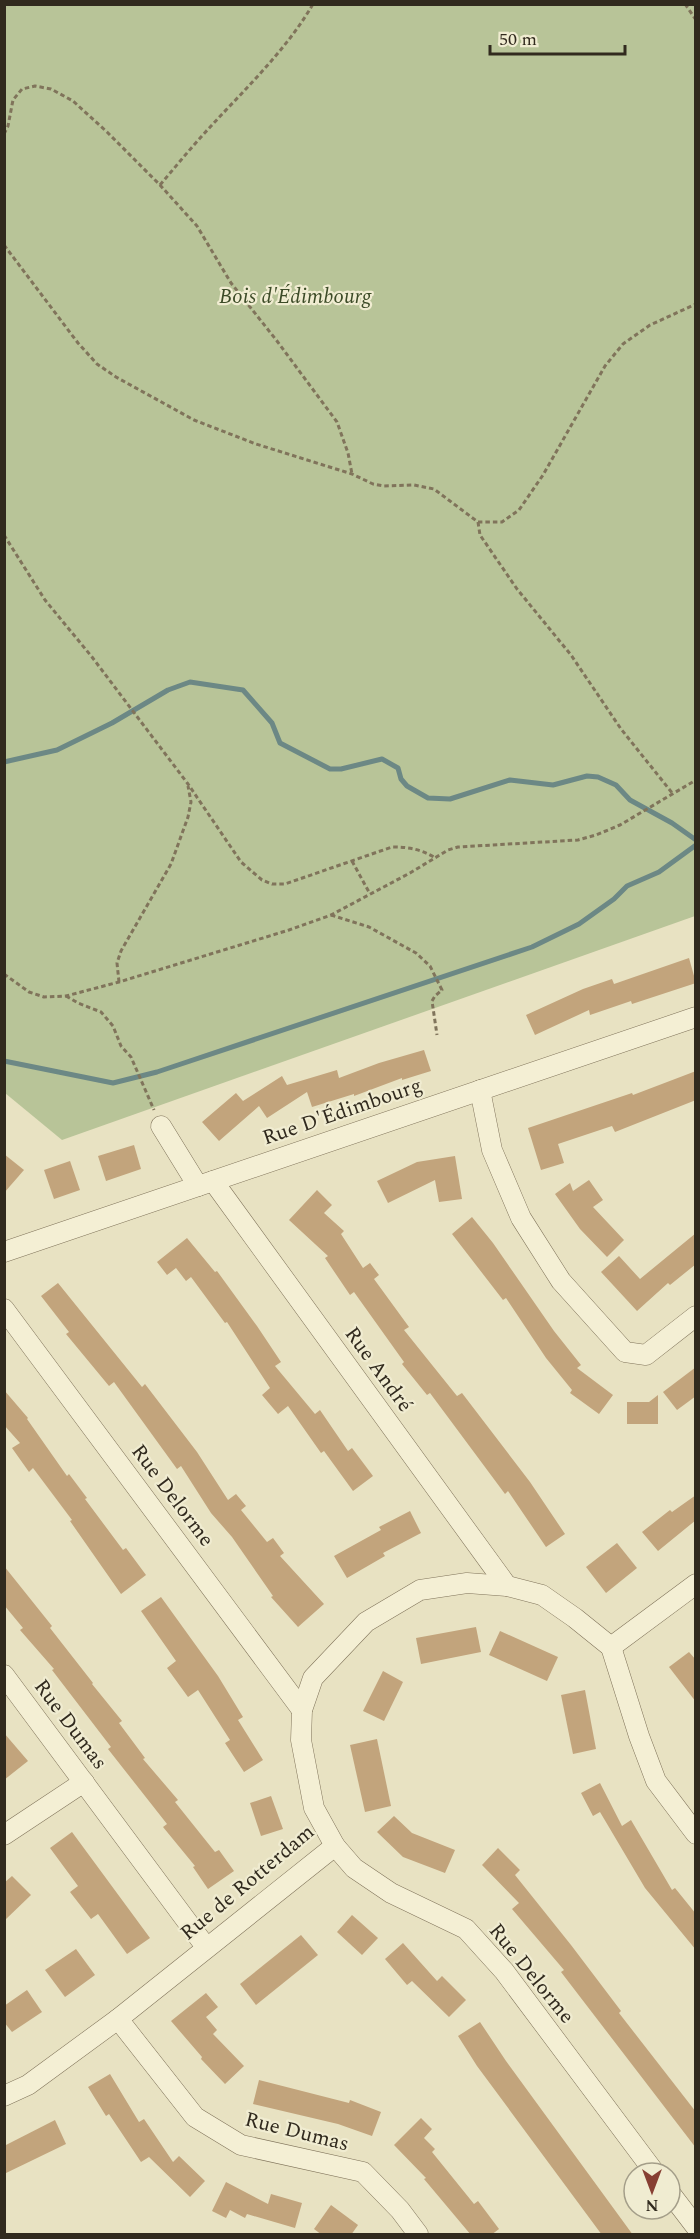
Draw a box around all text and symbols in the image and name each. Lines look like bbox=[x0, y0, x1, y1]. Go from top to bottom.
scale bar bbox=[490, 18, 625, 56]
text: 50 m bbox=[499, 26, 537, 53]
park label: Bois d'Édimbourg bbox=[219, 281, 372, 313]
street label: Rue D'Édimbourg bbox=[258, 1070, 427, 1154]
street label: Rue André bbox=[336, 1320, 420, 1419]
street label: Rue Delorme bbox=[123, 1437, 222, 1554]
street label: Rue Dumas bbox=[25, 1672, 115, 1777]
street label: Rue de Rotterdam bbox=[173, 1817, 322, 1949]
street label: Rue Delorme bbox=[481, 1916, 582, 2031]
street label: Rue Dumas bbox=[241, 2104, 352, 2160]
north arrow bbox=[622, 2161, 682, 2221]
text: N bbox=[645, 2193, 659, 2217]

